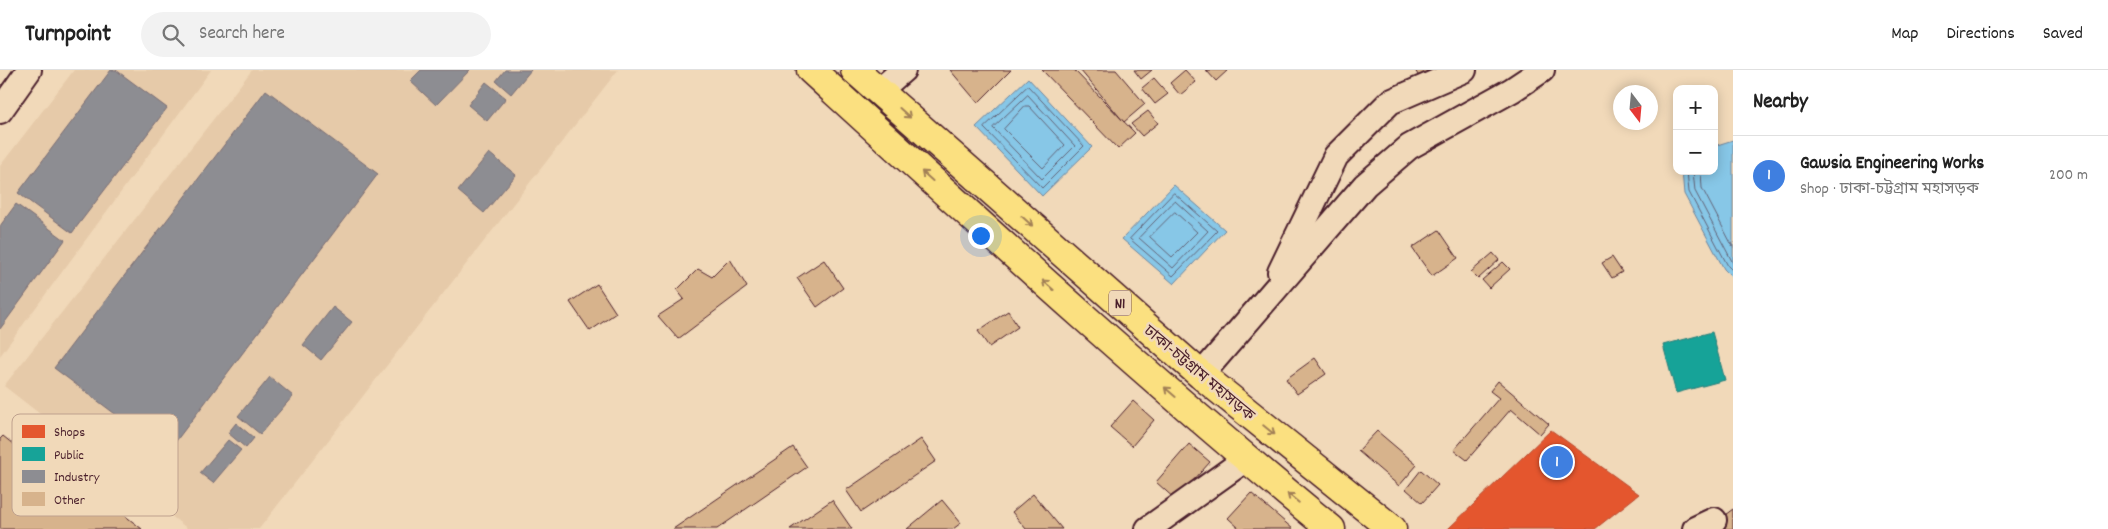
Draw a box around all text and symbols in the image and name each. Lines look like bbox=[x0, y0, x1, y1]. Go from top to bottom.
search box bbox=[141, 12, 491, 57]
text: Turnpoint bbox=[25, 18, 111, 52]
icon: search bbox=[159, 21, 187, 49]
text: Search here bbox=[199, 21, 285, 48]
text: Map bbox=[1891, 22, 1918, 47]
text: Directions bbox=[1946, 22, 2015, 47]
text: Saved bbox=[2043, 22, 2083, 47]
north arrow bbox=[1613, 85, 1658, 130]
map controls bbox=[1673, 85, 1718, 175]
button: + bbox=[1673, 85, 1718, 130]
text: Nearby bbox=[1753, 88, 1808, 118]
one-way arrow bbox=[899, 107, 912, 119]
button: − bbox=[1673, 130, 1718, 175]
text: Gawsia Engineering Works bbox=[1800, 151, 1984, 178]
text: 1 bbox=[1767, 164, 1771, 187]
text: 200 m bbox=[2049, 164, 2088, 187]
one-way arrow bbox=[921, 170, 934, 182]
text: Shop · ঢাকা-চট্টগ্রাম মহাসড়ক bbox=[1800, 178, 1979, 201]
one-way arrow bbox=[1021, 215, 1034, 227]
your location bbox=[968, 223, 994, 249]
one-way arrow bbox=[1041, 279, 1054, 291]
road number: N1 bbox=[1109, 290, 1131, 316]
street label: ঢাকা-চট্টগ্রাম মহাসড়ক bbox=[1137, 320, 1260, 428]
one-way arrow bbox=[1163, 387, 1176, 398]
legend bbox=[12, 414, 178, 516]
text: Shops bbox=[54, 423, 85, 443]
one-way arrow bbox=[1262, 425, 1275, 436]
pin: 1 bbox=[1541, 443, 1573, 481]
text: Public bbox=[54, 446, 84, 466]
text: Industry bbox=[54, 468, 100, 488]
text: Other bbox=[54, 491, 86, 511]
one-way arrow bbox=[1287, 493, 1300, 504]

